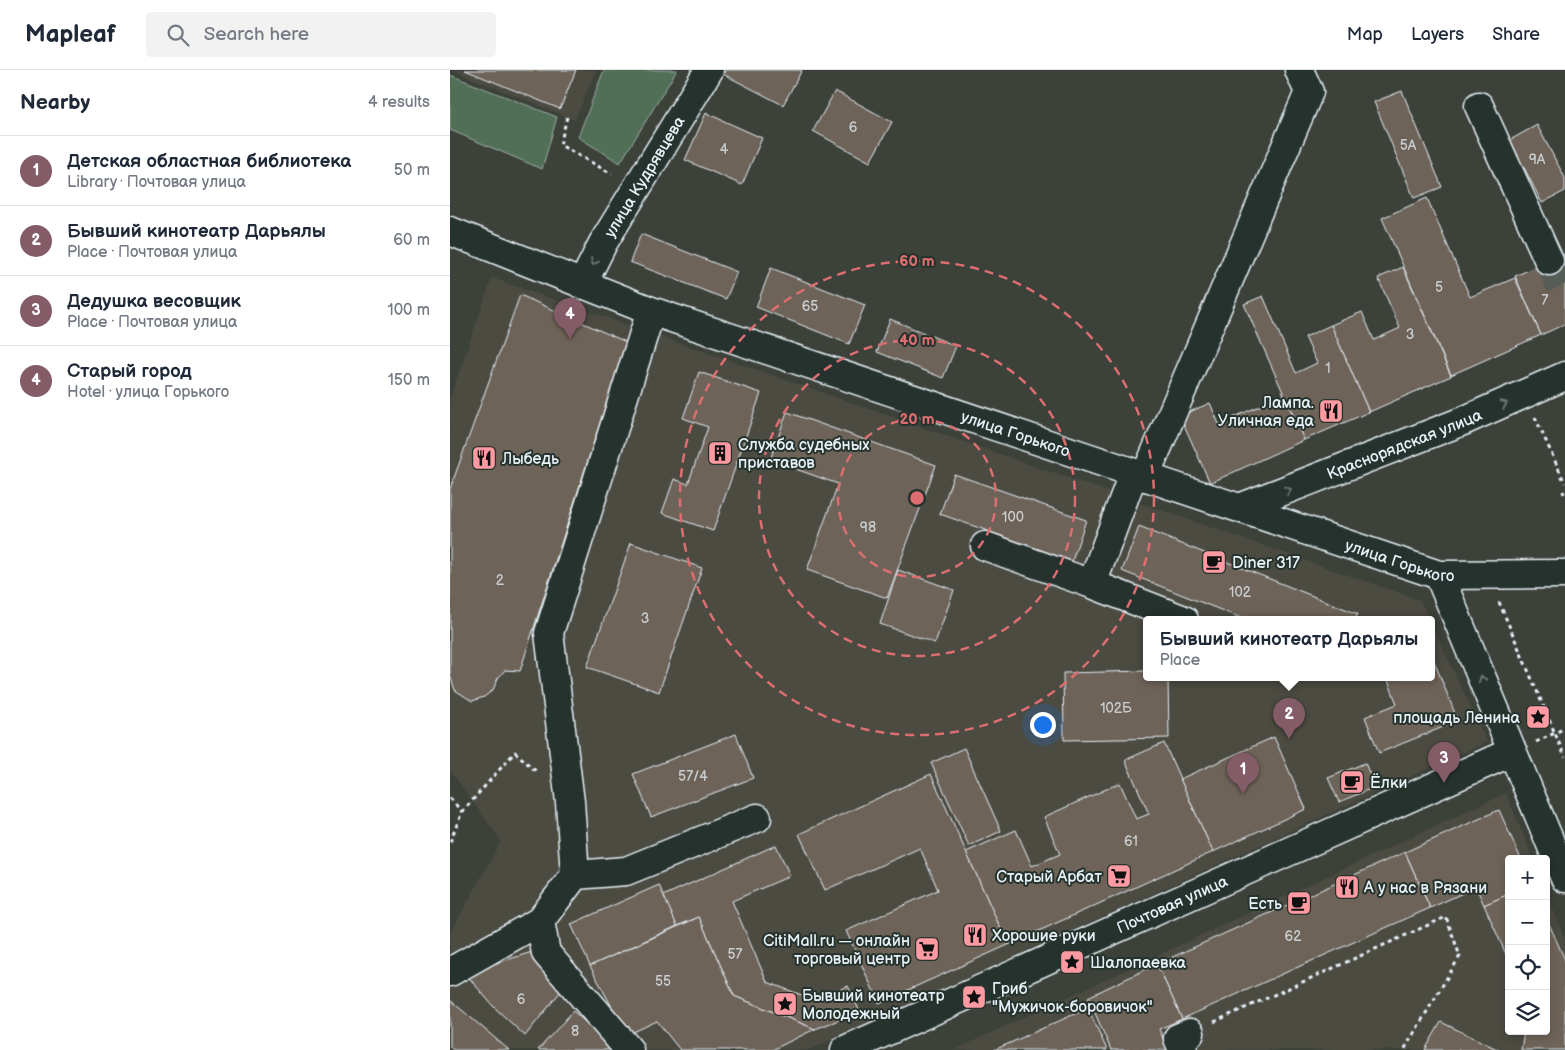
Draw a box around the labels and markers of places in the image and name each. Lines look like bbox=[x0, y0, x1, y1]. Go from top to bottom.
pin: 4 bbox=[554, 298, 586, 339]
place label: Лампа. Уличная еда bbox=[1217, 394, 1315, 431]
restaurant icon: Лампа. Уличная еда bbox=[1318, 398, 1344, 424]
place label: Служба судебных приставов bbox=[738, 436, 869, 473]
building icon: Служба судебных приставов bbox=[707, 440, 733, 466]
restaurant icon: Лыбедь bbox=[471, 445, 497, 471]
place label: Лыбедь bbox=[501, 450, 559, 469]
centre of rings bbox=[908, 489, 926, 507]
cafe icon: Diner 317 bbox=[1201, 549, 1227, 575]
place label: Diner 317 bbox=[1232, 554, 1300, 573]
pin: 2 bbox=[1273, 698, 1305, 739]
place icon: площадь Ленина bbox=[1525, 704, 1551, 730]
place label: площадь Ленина bbox=[1393, 709, 1521, 728]
pin: 3 bbox=[1428, 742, 1460, 783]
pin: 1 bbox=[1227, 753, 1259, 794]
cafe icon: Ёлки bbox=[1339, 769, 1365, 795]
place label: Ёлки bbox=[1370, 773, 1407, 793]
supermarket icon: Старый Арбат bbox=[1106, 863, 1132, 889]
place label: Старый Арбат bbox=[996, 868, 1103, 887]
restaurant icon: А у нас в Рязани bbox=[1334, 874, 1360, 900]
place label: А у нас в Рязани bbox=[1363, 879, 1487, 898]
cafe icon: Есть bbox=[1286, 890, 1312, 916]
place label: Есть bbox=[1248, 895, 1282, 914]
restaurant icon: Хорошие руки bbox=[962, 922, 988, 948]
place label: Хорошие руки bbox=[992, 927, 1096, 946]
place label: CitiMall.ru — онлайн торговый центр bbox=[763, 932, 910, 969]
supermarket icon: CitiMall.ru — онлайн торговый центр bbox=[914, 936, 940, 962]
place icon: Шалопаевка bbox=[1059, 949, 1085, 975]
place label: Шалопаевка bbox=[1090, 954, 1187, 973]
place label: Гриб "Мужичок-боровичок" bbox=[992, 980, 1153, 1017]
place icon: Гриб "Мужичок-боровичок" bbox=[961, 984, 987, 1010]
place label: Бывший кинотеатр Молодежный bbox=[802, 987, 944, 1024]
place icon: Бывший кинотеатр Молодежный bbox=[772, 991, 798, 1017]

